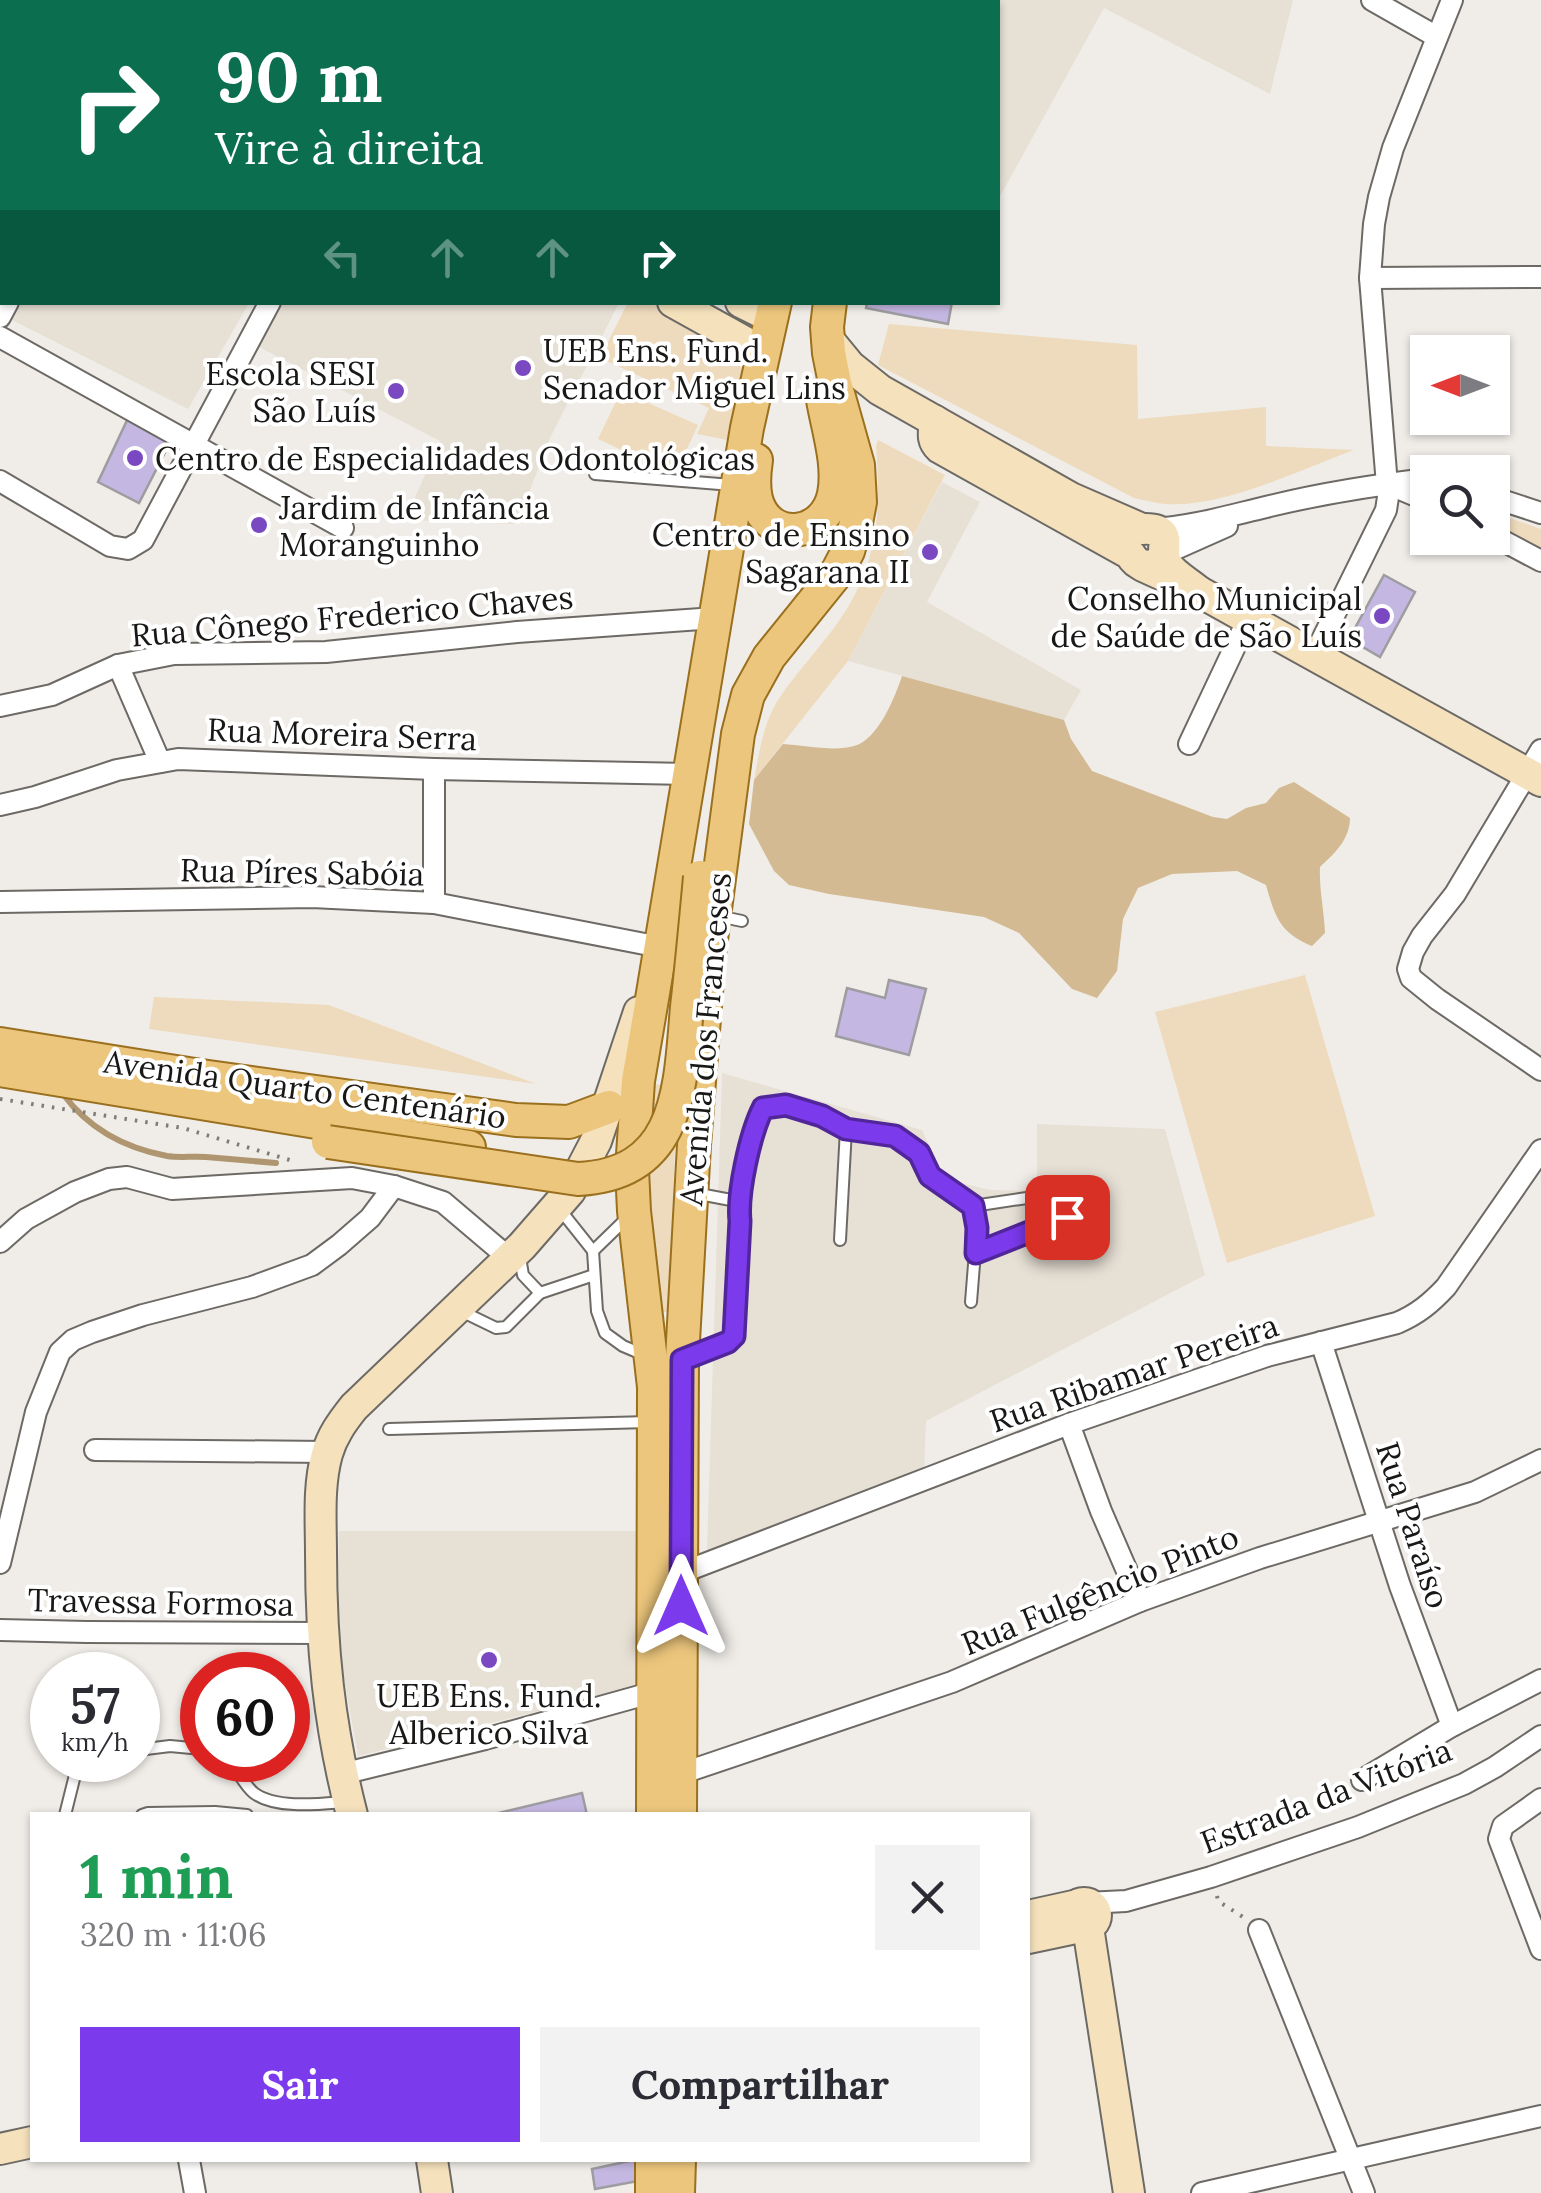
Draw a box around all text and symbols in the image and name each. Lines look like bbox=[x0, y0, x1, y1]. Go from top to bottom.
text: 90 m bbox=[215, 32, 383, 121]
icon: right bbox=[50, 40, 180, 170]
text: Vire à direita bbox=[215, 119, 484, 176]
icon: left bbox=[315, 230, 370, 285]
icon: ahead bbox=[420, 230, 475, 285]
icon: ahead bbox=[525, 230, 580, 285]
icon: right bbox=[630, 230, 685, 285]
place label: UEB Ens. Fund. Senador Miguel Lins bbox=[543, 330, 846, 408]
north arrow bbox=[1410, 335, 1510, 435]
map controls bbox=[1410, 335, 1510, 555]
place label: Escola SESI São Luís bbox=[205, 353, 376, 431]
marker: UEB Ens. Fund. Senador Miguel Lins bbox=[512, 357, 534, 379]
marker: Escola SESI São Luís bbox=[385, 380, 407, 402]
place label: Centro de Especialidades Odontológicas bbox=[155, 438, 755, 479]
marker: Centro de Especialidades Odontológicas bbox=[124, 447, 146, 469]
button: search bbox=[1410, 455, 1510, 555]
place label: Jardim de Infância Moranguinho bbox=[278, 487, 550, 565]
marker: Jardim de Infância Moranguinho bbox=[248, 514, 270, 536]
place label: Centro de Ensino Sagarana II bbox=[652, 514, 910, 592]
marker: Centro de Ensino Sagarana II bbox=[919, 541, 941, 563]
street label: Rua Cônego Frederico Chaves bbox=[129, 576, 575, 656]
place label: Conselho Municipal de Saúde de São Luís bbox=[1051, 578, 1362, 656]
marker: Conselho Municipal de Saúde de São Luís bbox=[1371, 605, 1393, 627]
street label: Rua Moreira Serra bbox=[206, 709, 478, 759]
street label: Rua Píres Sabóia bbox=[180, 849, 424, 895]
street label: Avenida dos Franceses bbox=[670, 871, 740, 1208]
street label: Avenida Quarto Centenário bbox=[100, 1040, 509, 1138]
pin bbox=[1025, 1175, 1110, 1260]
icon: arrive bbox=[1040, 1190, 1095, 1245]
street label: Rua Ribamar Pereira bbox=[984, 1304, 1284, 1442]
street label: Rua Paraíso bbox=[1367, 1437, 1459, 1613]
street label: Rua Fulgêncio Pinto bbox=[955, 1516, 1245, 1664]
position arrow bbox=[629, 1554, 733, 1658]
street label: Travessa Formosa bbox=[28, 1579, 294, 1625]
marker: UEB Ens. Fund. Alberico Silva bbox=[478, 1649, 500, 1671]
speed limit sign: 60 bbox=[180, 1652, 310, 1782]
text: 57 bbox=[70, 1673, 120, 1737]
place label: UEB Ens. Fund. Alberico Silva bbox=[376, 1675, 602, 1753]
text: km/h bbox=[61, 1726, 129, 1758]
street label: Estrada da Vitória bbox=[1195, 1729, 1457, 1863]
text: 1 min bbox=[80, 1838, 233, 1914]
button: close bbox=[875, 1845, 980, 1950]
text: 320 m · 11:06 bbox=[80, 1914, 266, 1955]
button: Sair bbox=[80, 2027, 520, 2142]
button: Compartilhar bbox=[540, 2027, 980, 2142]

